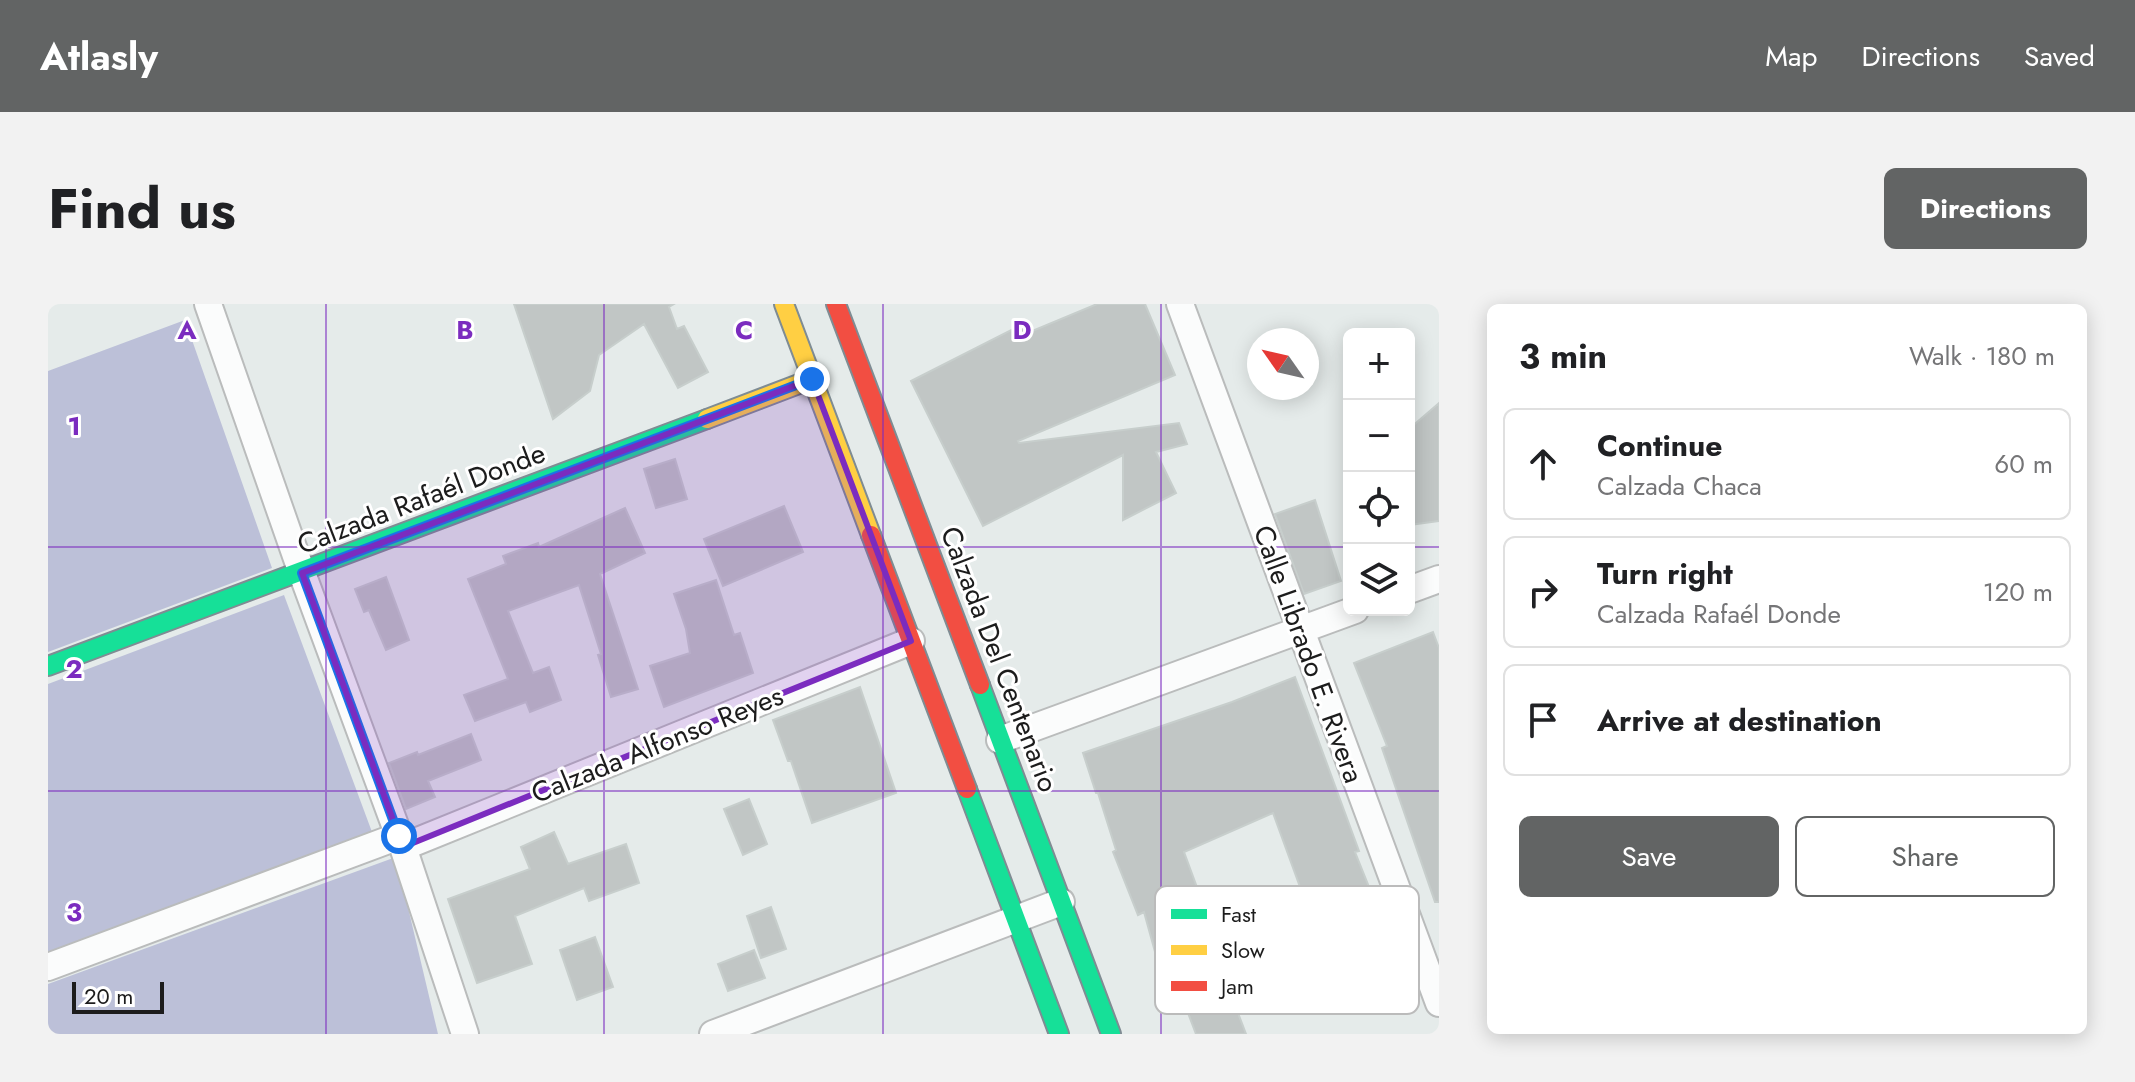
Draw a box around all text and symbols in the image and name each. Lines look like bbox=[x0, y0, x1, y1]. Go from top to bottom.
text: Atlasly bbox=[40, 29, 158, 84]
text: Map bbox=[1765, 36, 1817, 77]
text: Directions bbox=[1861, 36, 1980, 77]
text: Saved bbox=[2024, 36, 2095, 77]
text: Find us bbox=[48, 168, 236, 249]
button: Directions bbox=[1884, 168, 2087, 249]
text: A bbox=[176, 311, 197, 349]
text: B bbox=[456, 311, 474, 349]
text: C bbox=[735, 311, 753, 349]
text: D bbox=[1012, 311, 1032, 349]
north arrow bbox=[1247, 328, 1319, 400]
map controls bbox=[1343, 328, 1415, 616]
button: + bbox=[1343, 328, 1415, 400]
text: 3 min bbox=[1519, 332, 1607, 381]
text: Walk · 180 m bbox=[1909, 337, 2055, 375]
route end bbox=[794, 361, 830, 397]
button: − bbox=[1343, 400, 1415, 472]
text: 1 bbox=[67, 407, 81, 445]
text: Continue bbox=[1597, 424, 1723, 467]
street label: Calzada Rafaél Donde bbox=[291, 432, 551, 565]
icon: ahead bbox=[1521, 442, 1565, 486]
text: 60 m bbox=[1994, 445, 2053, 483]
text: Calzada Chaca bbox=[1597, 467, 1762, 505]
button: locate bbox=[1343, 472, 1415, 544]
street label: Calzada Del Centenario bbox=[930, 520, 1069, 798]
street label: Calle Librado E. Rivera bbox=[1243, 520, 1374, 789]
button: layers bbox=[1343, 544, 1415, 616]
text: Turn right bbox=[1597, 552, 1733, 595]
icon: right bbox=[1521, 570, 1565, 614]
text: 120 m bbox=[1983, 573, 2053, 611]
text: Calzada Rafaél Donde bbox=[1597, 595, 1841, 633]
text: 2 bbox=[65, 650, 83, 688]
street label: Calzada Alfonso Reyes bbox=[525, 675, 789, 814]
icon: arrive bbox=[1521, 698, 1565, 742]
text: Arrive at destination bbox=[1597, 699, 1882, 742]
button: Save bbox=[1519, 816, 1779, 897]
button: Share bbox=[1795, 816, 2055, 897]
route start bbox=[381, 818, 417, 854]
legend bbox=[1155, 886, 1419, 1014]
text: 3 bbox=[66, 893, 82, 931]
text: Fast bbox=[1221, 898, 1257, 930]
text: Slow bbox=[1221, 934, 1265, 966]
text: Jam bbox=[1218, 970, 1254, 1002]
scale bar bbox=[72, 978, 164, 1014]
text: 20 m bbox=[84, 980, 133, 1012]

